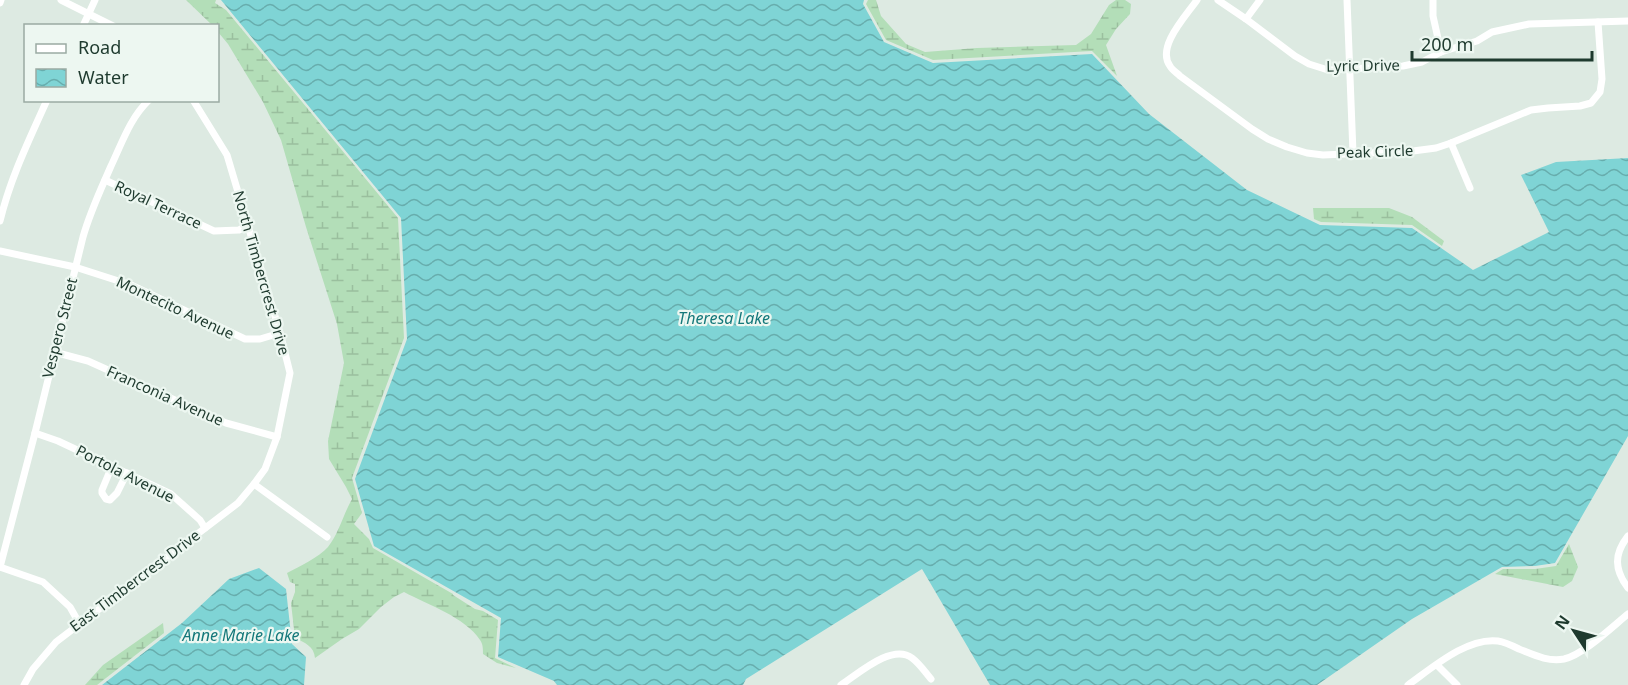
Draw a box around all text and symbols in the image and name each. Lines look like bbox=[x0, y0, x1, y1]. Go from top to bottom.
legend bbox=[24, 24, 219, 102]
scale bar bbox=[1412, 24, 1592, 62]
text: 200 m bbox=[1421, 32, 1473, 56]
text: Road bbox=[78, 35, 121, 59]
street label: Lyric Drive bbox=[1326, 54, 1400, 76]
text: Water bbox=[78, 65, 129, 89]
street label: Peak Circle bbox=[1336, 140, 1414, 162]
street label: Royal Terrace bbox=[112, 175, 205, 233]
street label: North Timbercrest Drive bbox=[229, 188, 295, 357]
street label: Montecito Avenue bbox=[113, 271, 238, 343]
street label: Vespero Street bbox=[37, 275, 81, 380]
water label: Theresa Lake bbox=[678, 307, 770, 329]
street label: Franconia Avenue bbox=[104, 360, 227, 430]
street label: Portola Avenue bbox=[73, 440, 178, 506]
street label: East Timbercrest Drive bbox=[65, 525, 204, 636]
north arrow bbox=[1544, 601, 1604, 661]
text: N bbox=[1549, 610, 1575, 634]
water label: Anne Marie Lake bbox=[181, 624, 300, 646]

